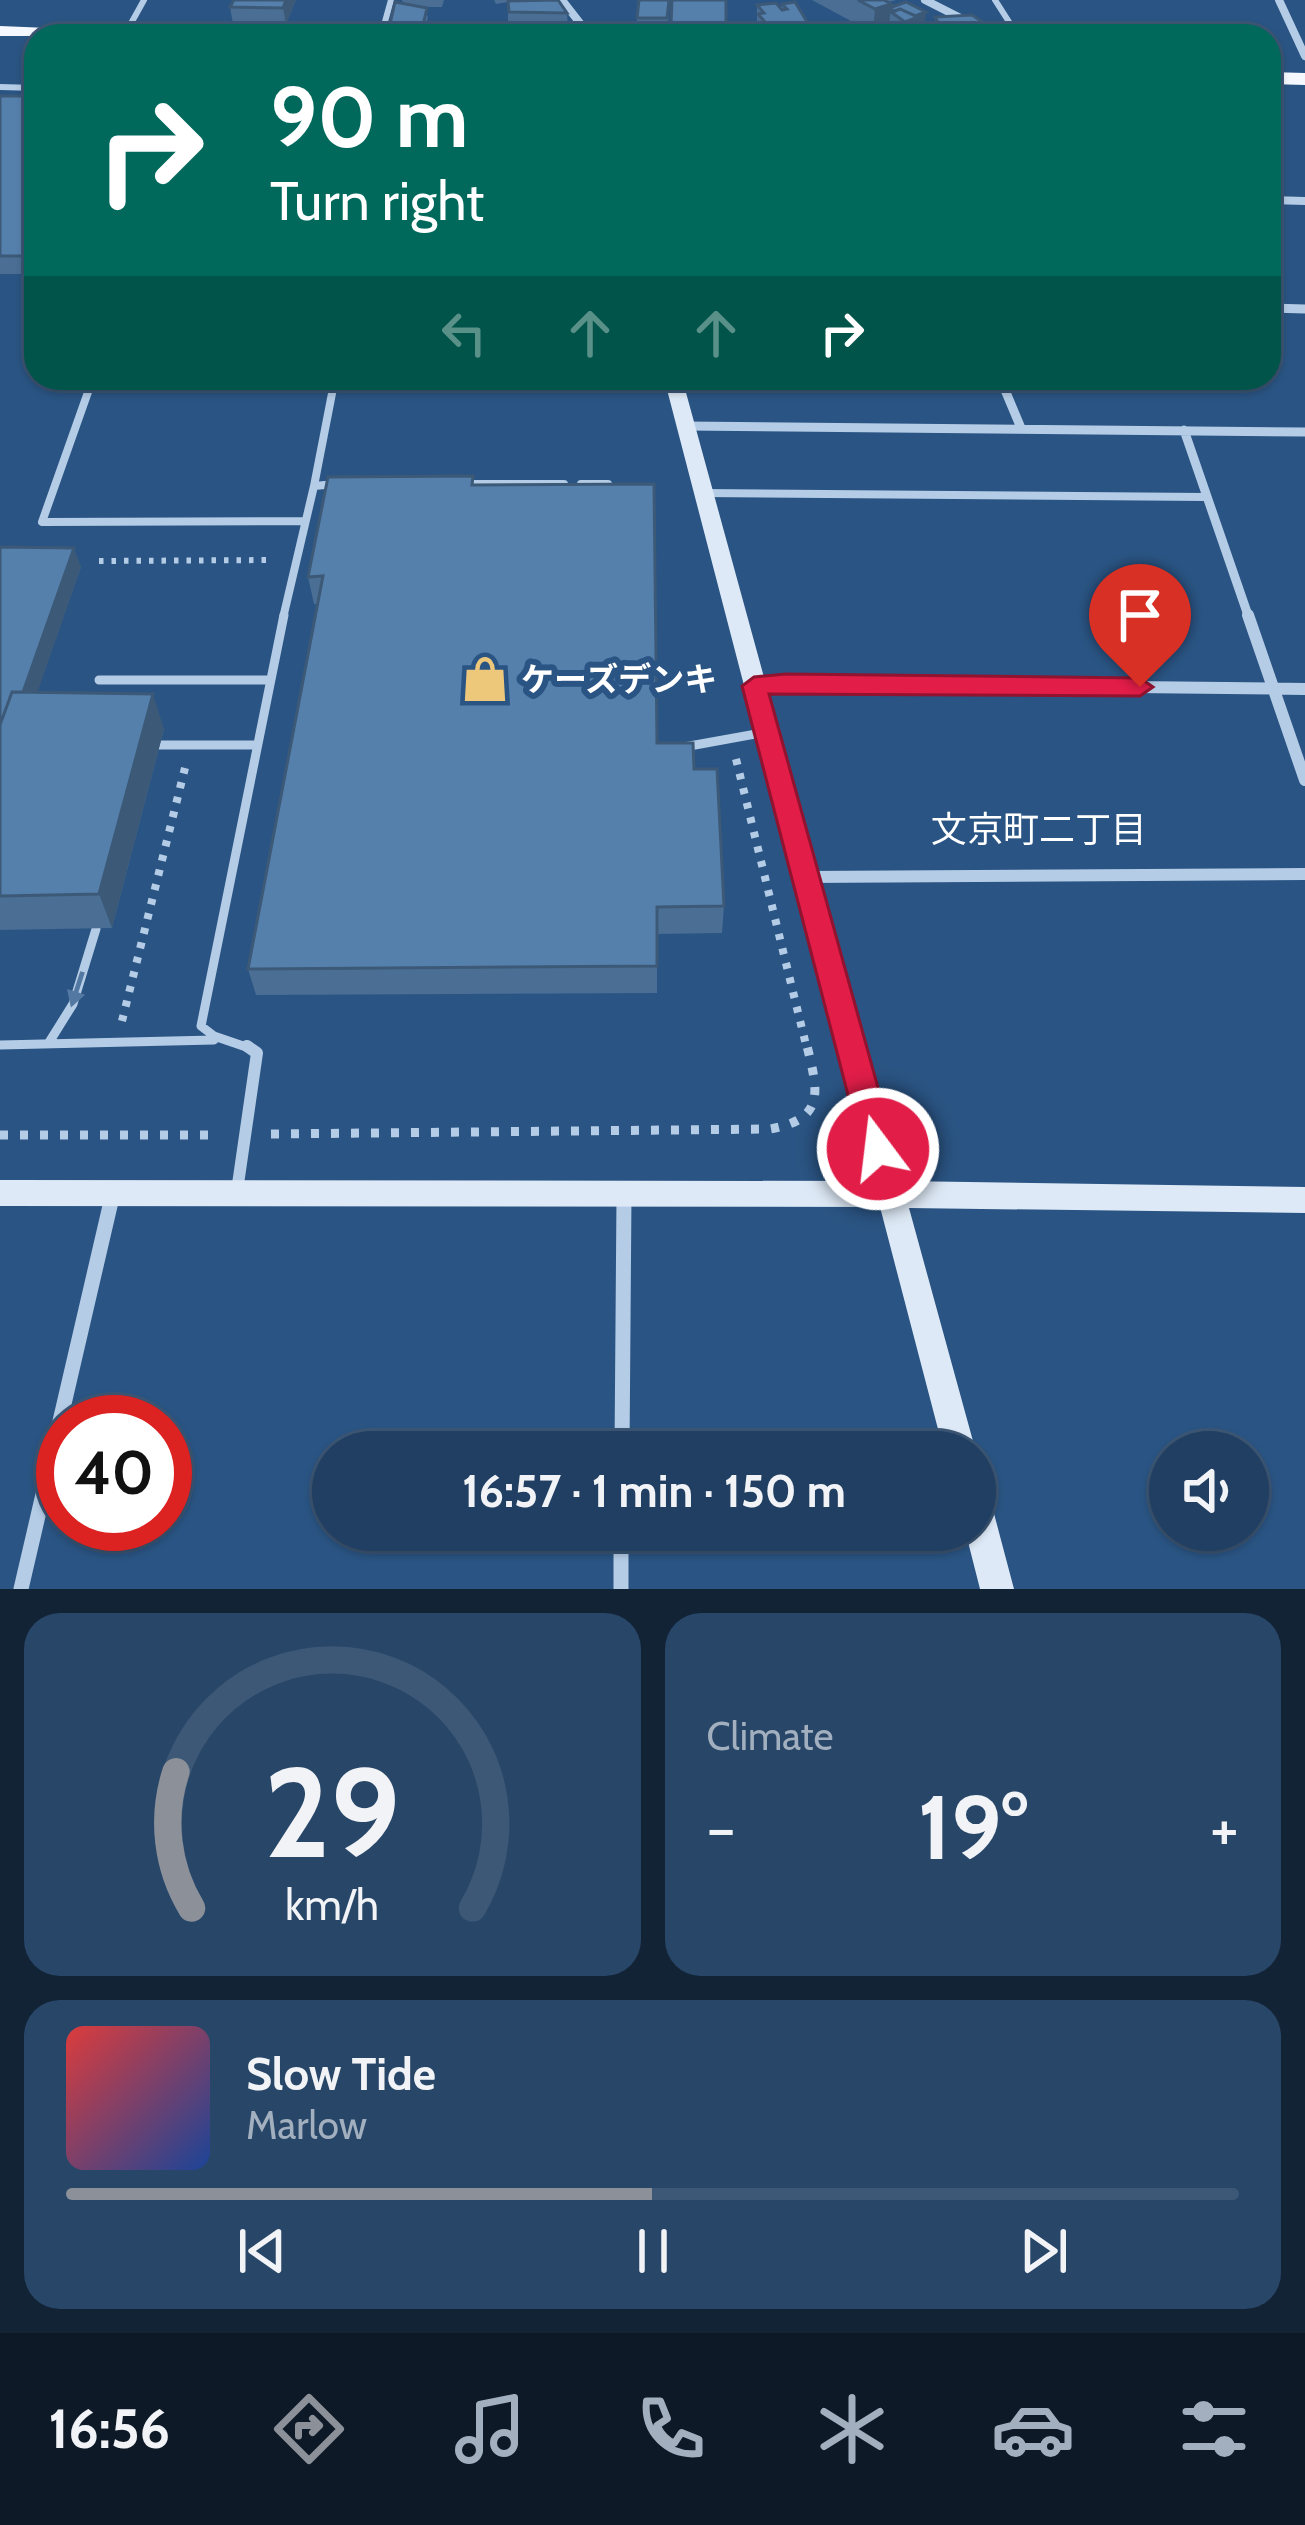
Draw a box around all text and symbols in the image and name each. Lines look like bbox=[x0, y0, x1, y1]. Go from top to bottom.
text: 90 m bbox=[270, 66, 468, 168]
icon: right bbox=[72, 72, 228, 228]
text: Turn right bbox=[270, 168, 484, 234]
icon: left bbox=[431, 300, 497, 366]
icon: ahead bbox=[557, 300, 623, 366]
icon: ahead bbox=[683, 300, 749, 366]
icon: right bbox=[809, 300, 875, 366]
pin bbox=[1089, 564, 1191, 687]
icon: arrive bbox=[1107, 582, 1173, 648]
shop icon: ケーズデンキ bbox=[460, 654, 510, 704]
place label: ケーズデンキ bbox=[521, 659, 717, 699]
district label: 文京町二丁目 bbox=[931, 807, 1147, 851]
one-way arrow bbox=[67, 971, 86, 1008]
position arrow bbox=[815, 1086, 941, 1212]
speed limit sign: 40 bbox=[36, 1395, 192, 1551]
map controls bbox=[1149, 1431, 1269, 1551]
button: sound bbox=[1149, 1431, 1269, 1551]
text: 16:57 · 1 min · 150 m bbox=[462, 1464, 846, 1518]
text: Climate bbox=[707, 1712, 833, 1760]
text: 29 bbox=[264, 1737, 400, 1888]
text: 19° bbox=[918, 1772, 1028, 1882]
text: − bbox=[707, 1787, 736, 1868]
text: + bbox=[1210, 1787, 1239, 1868]
text: km/h bbox=[285, 1878, 379, 1930]
text: Slow Tide bbox=[246, 2047, 436, 2101]
text: Marlow bbox=[246, 2101, 367, 2149]
icon: previous bbox=[229, 2218, 295, 2284]
icon: pause bbox=[620, 2218, 686, 2284]
icon: next bbox=[1011, 2218, 1077, 2284]
icon: directions bbox=[267, 2387, 351, 2471]
icon: music bbox=[448, 2387, 532, 2471]
icon: phone bbox=[629, 2387, 713, 2471]
icon: climate bbox=[810, 2387, 894, 2471]
icon: car bbox=[991, 2387, 1075, 2471]
icon: filters bbox=[1172, 2387, 1256, 2471]
text: 16:56 bbox=[49, 2396, 170, 2462]

